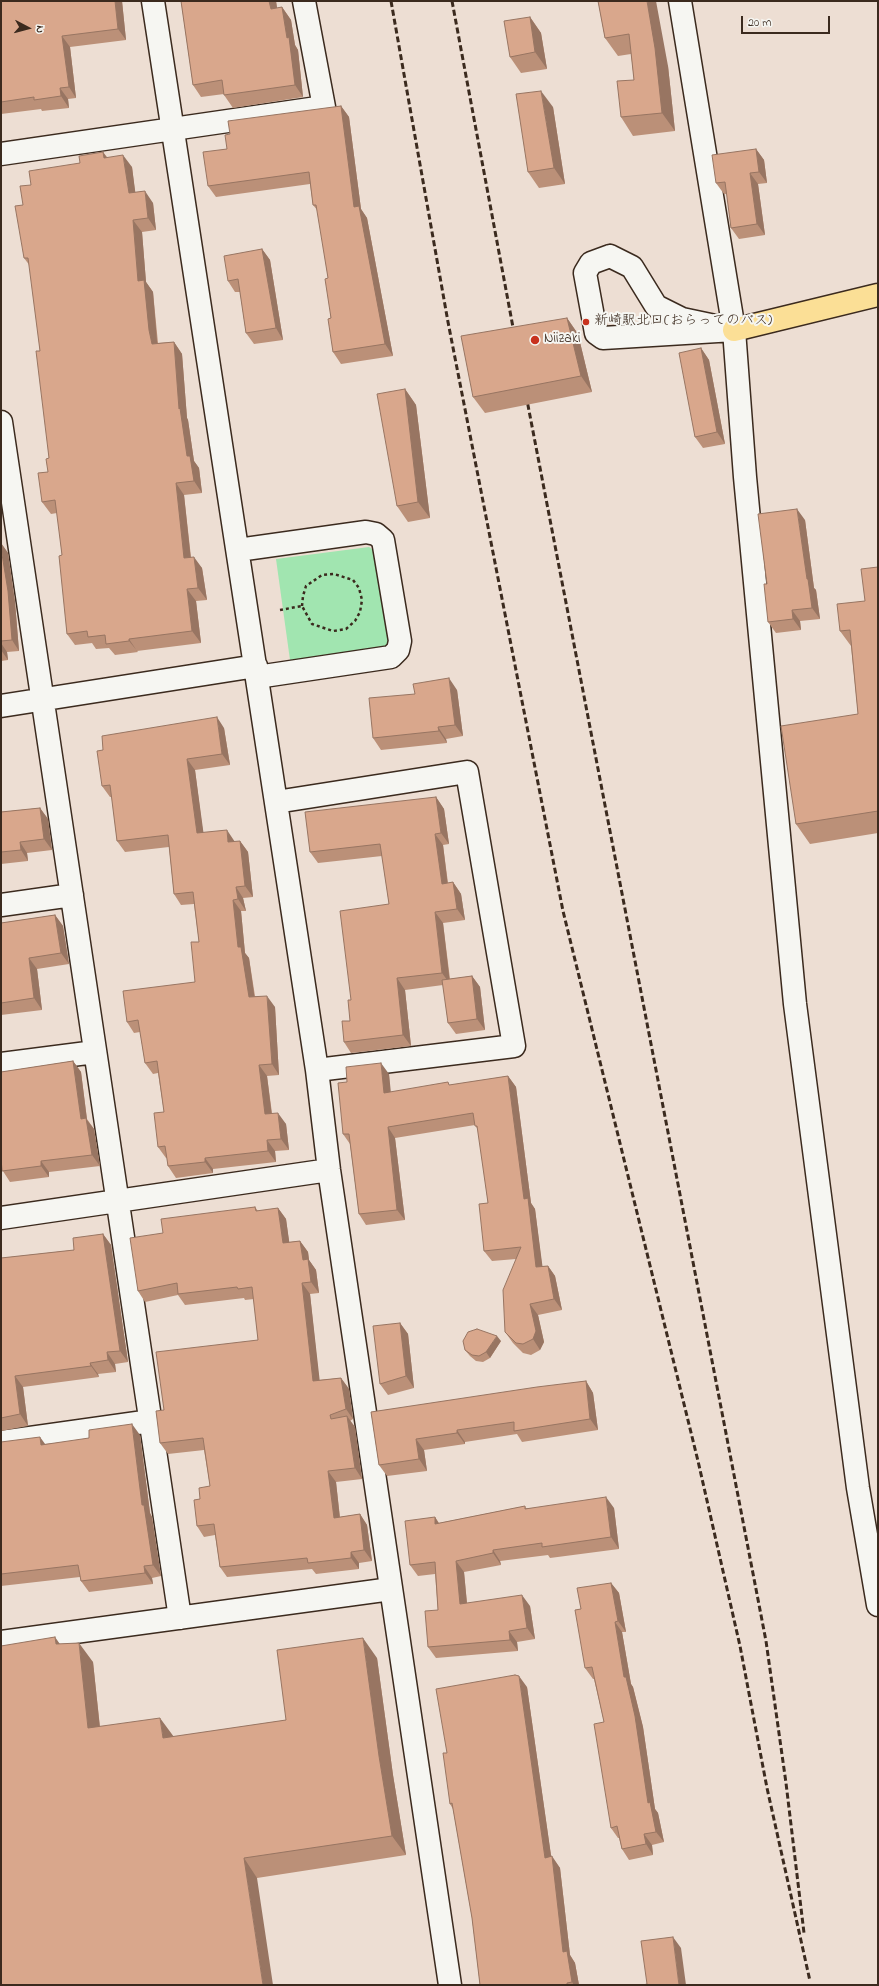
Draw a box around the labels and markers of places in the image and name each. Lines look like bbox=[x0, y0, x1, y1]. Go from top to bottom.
place label: 新崎駅北口(おらってのバス) bbox=[594, 314, 772, 330]
marker: 新崎駅北口(おらってのバス) bbox=[581, 317, 591, 327]
place label: Niizaki bbox=[544, 332, 581, 348]
marker: Niizaki bbox=[529, 334, 541, 346]

